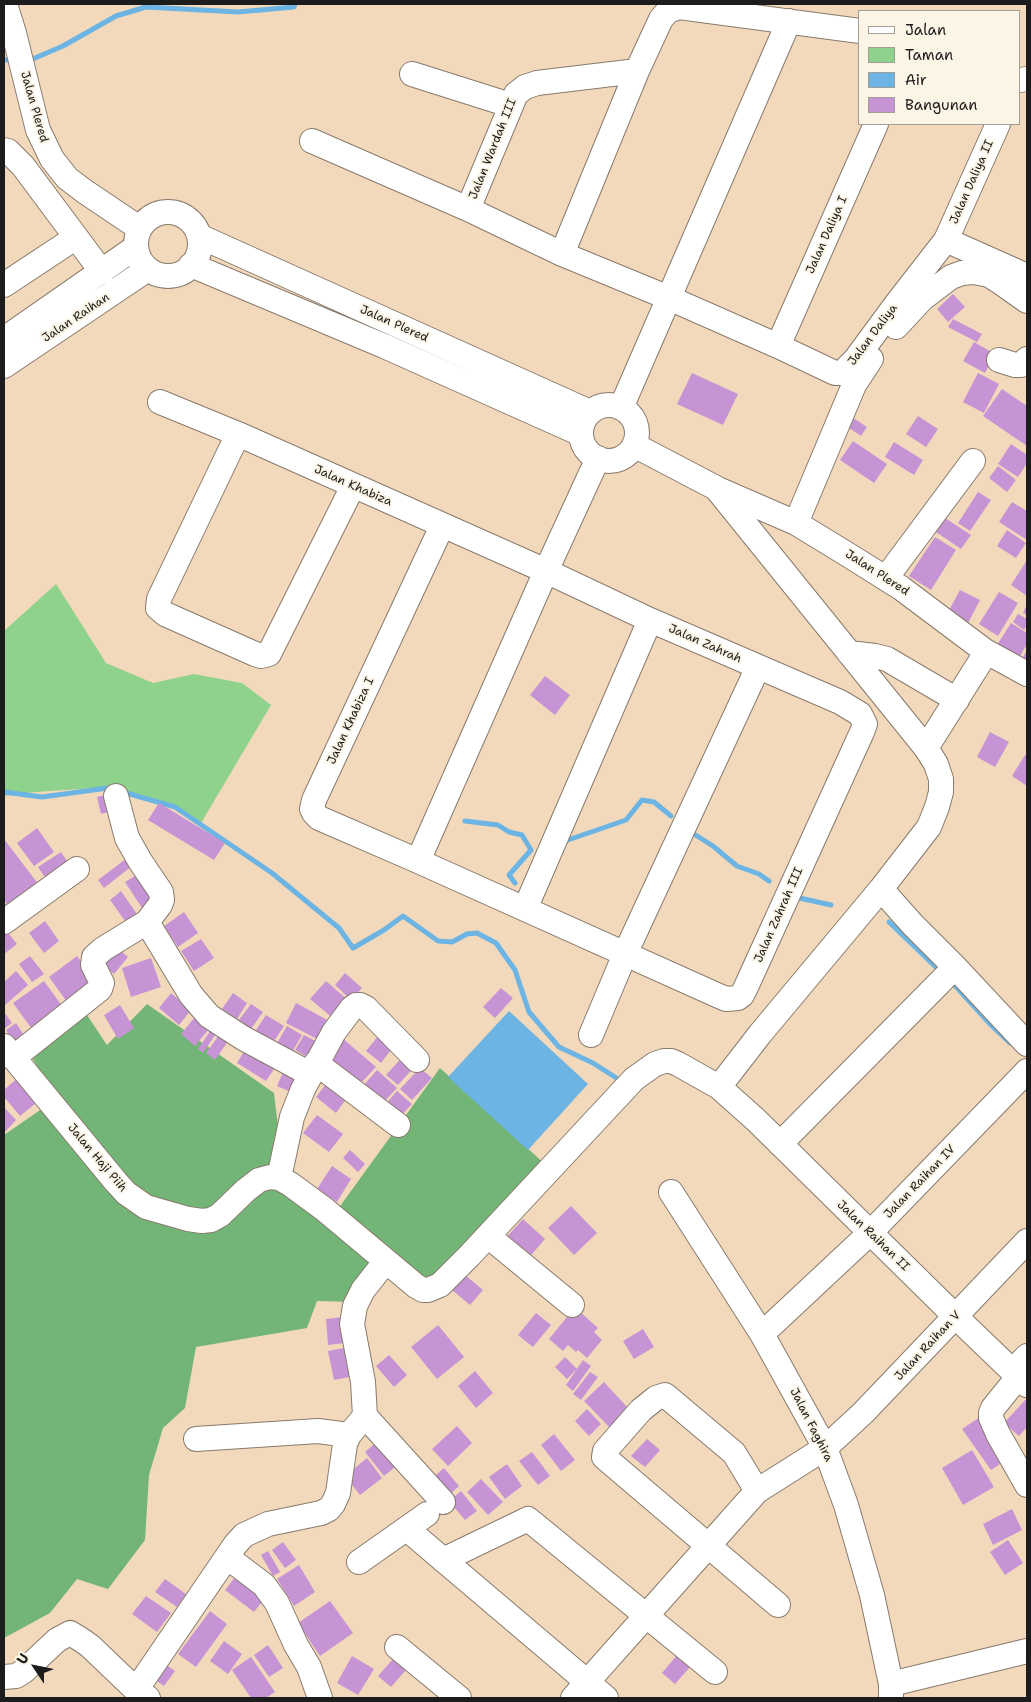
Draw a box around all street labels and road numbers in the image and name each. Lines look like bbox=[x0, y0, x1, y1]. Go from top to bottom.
street label: Jalan Plered bbox=[17, 70, 51, 144]
street label: Jalan Wardah III bbox=[466, 97, 520, 201]
street label: Jalan Daliya II bbox=[947, 138, 997, 226]
street label: Jalan Daliya I bbox=[803, 194, 851, 276]
street label: Jalan Raihan bbox=[40, 290, 112, 346]
street label: Jalan Daliya bbox=[845, 301, 901, 369]
street label: Jalan Plered bbox=[358, 303, 430, 345]
street label: Jalan Khabiza bbox=[312, 462, 394, 510]
street label: Jalan Plered bbox=[842, 547, 912, 599]
street label: Jalan Zahrah bbox=[666, 621, 744, 667]
street label: Jalan Khabiza I bbox=[325, 675, 377, 767]
street label: Jalan Zahrah III bbox=[752, 865, 806, 965]
street label: Jalan Haji Piih bbox=[64, 1121, 130, 1195]
street label: Jalan Raihan IV bbox=[881, 1142, 959, 1222]
street label: Jalan Raihan II bbox=[834, 1198, 912, 1274]
street label: Jalan Raihan V bbox=[892, 1308, 964, 1384]
street label: Jalan Faghira bbox=[786, 1386, 836, 1464]

